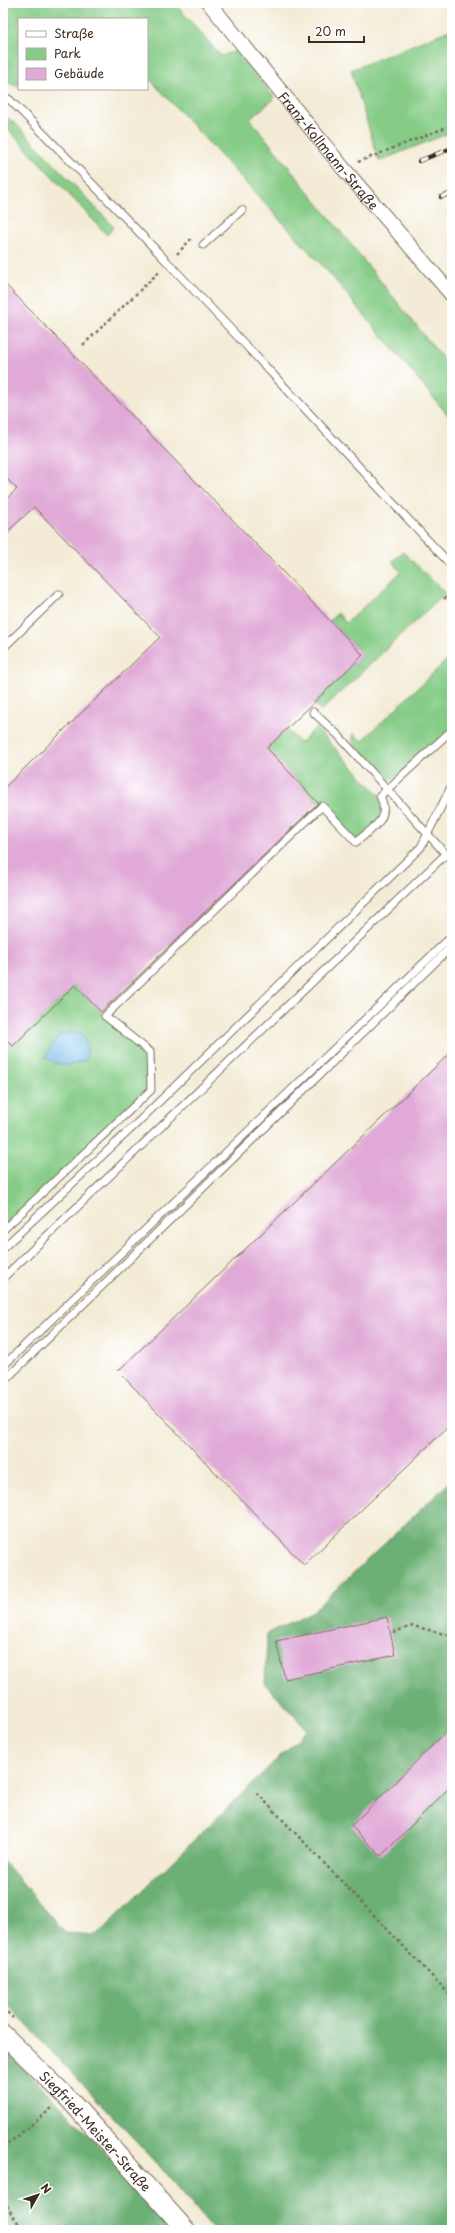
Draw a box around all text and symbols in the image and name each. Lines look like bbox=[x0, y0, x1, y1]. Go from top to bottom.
legend bbox=[18, 18, 148, 90]
scale bar bbox=[309, 18, 364, 44]
text: 20 m bbox=[315, 22, 346, 40]
text: Straße bbox=[54, 24, 94, 42]
text: Park bbox=[54, 44, 81, 62]
text: Gebäude bbox=[54, 64, 104, 82]
street label: Franz-Kollmann-Straße bbox=[275, 87, 384, 213]
street label: Siegfried-Meister-Straße bbox=[36, 2066, 156, 2195]
north arrow bbox=[18, 2175, 58, 2215]
text: N bbox=[37, 2180, 56, 2197]

